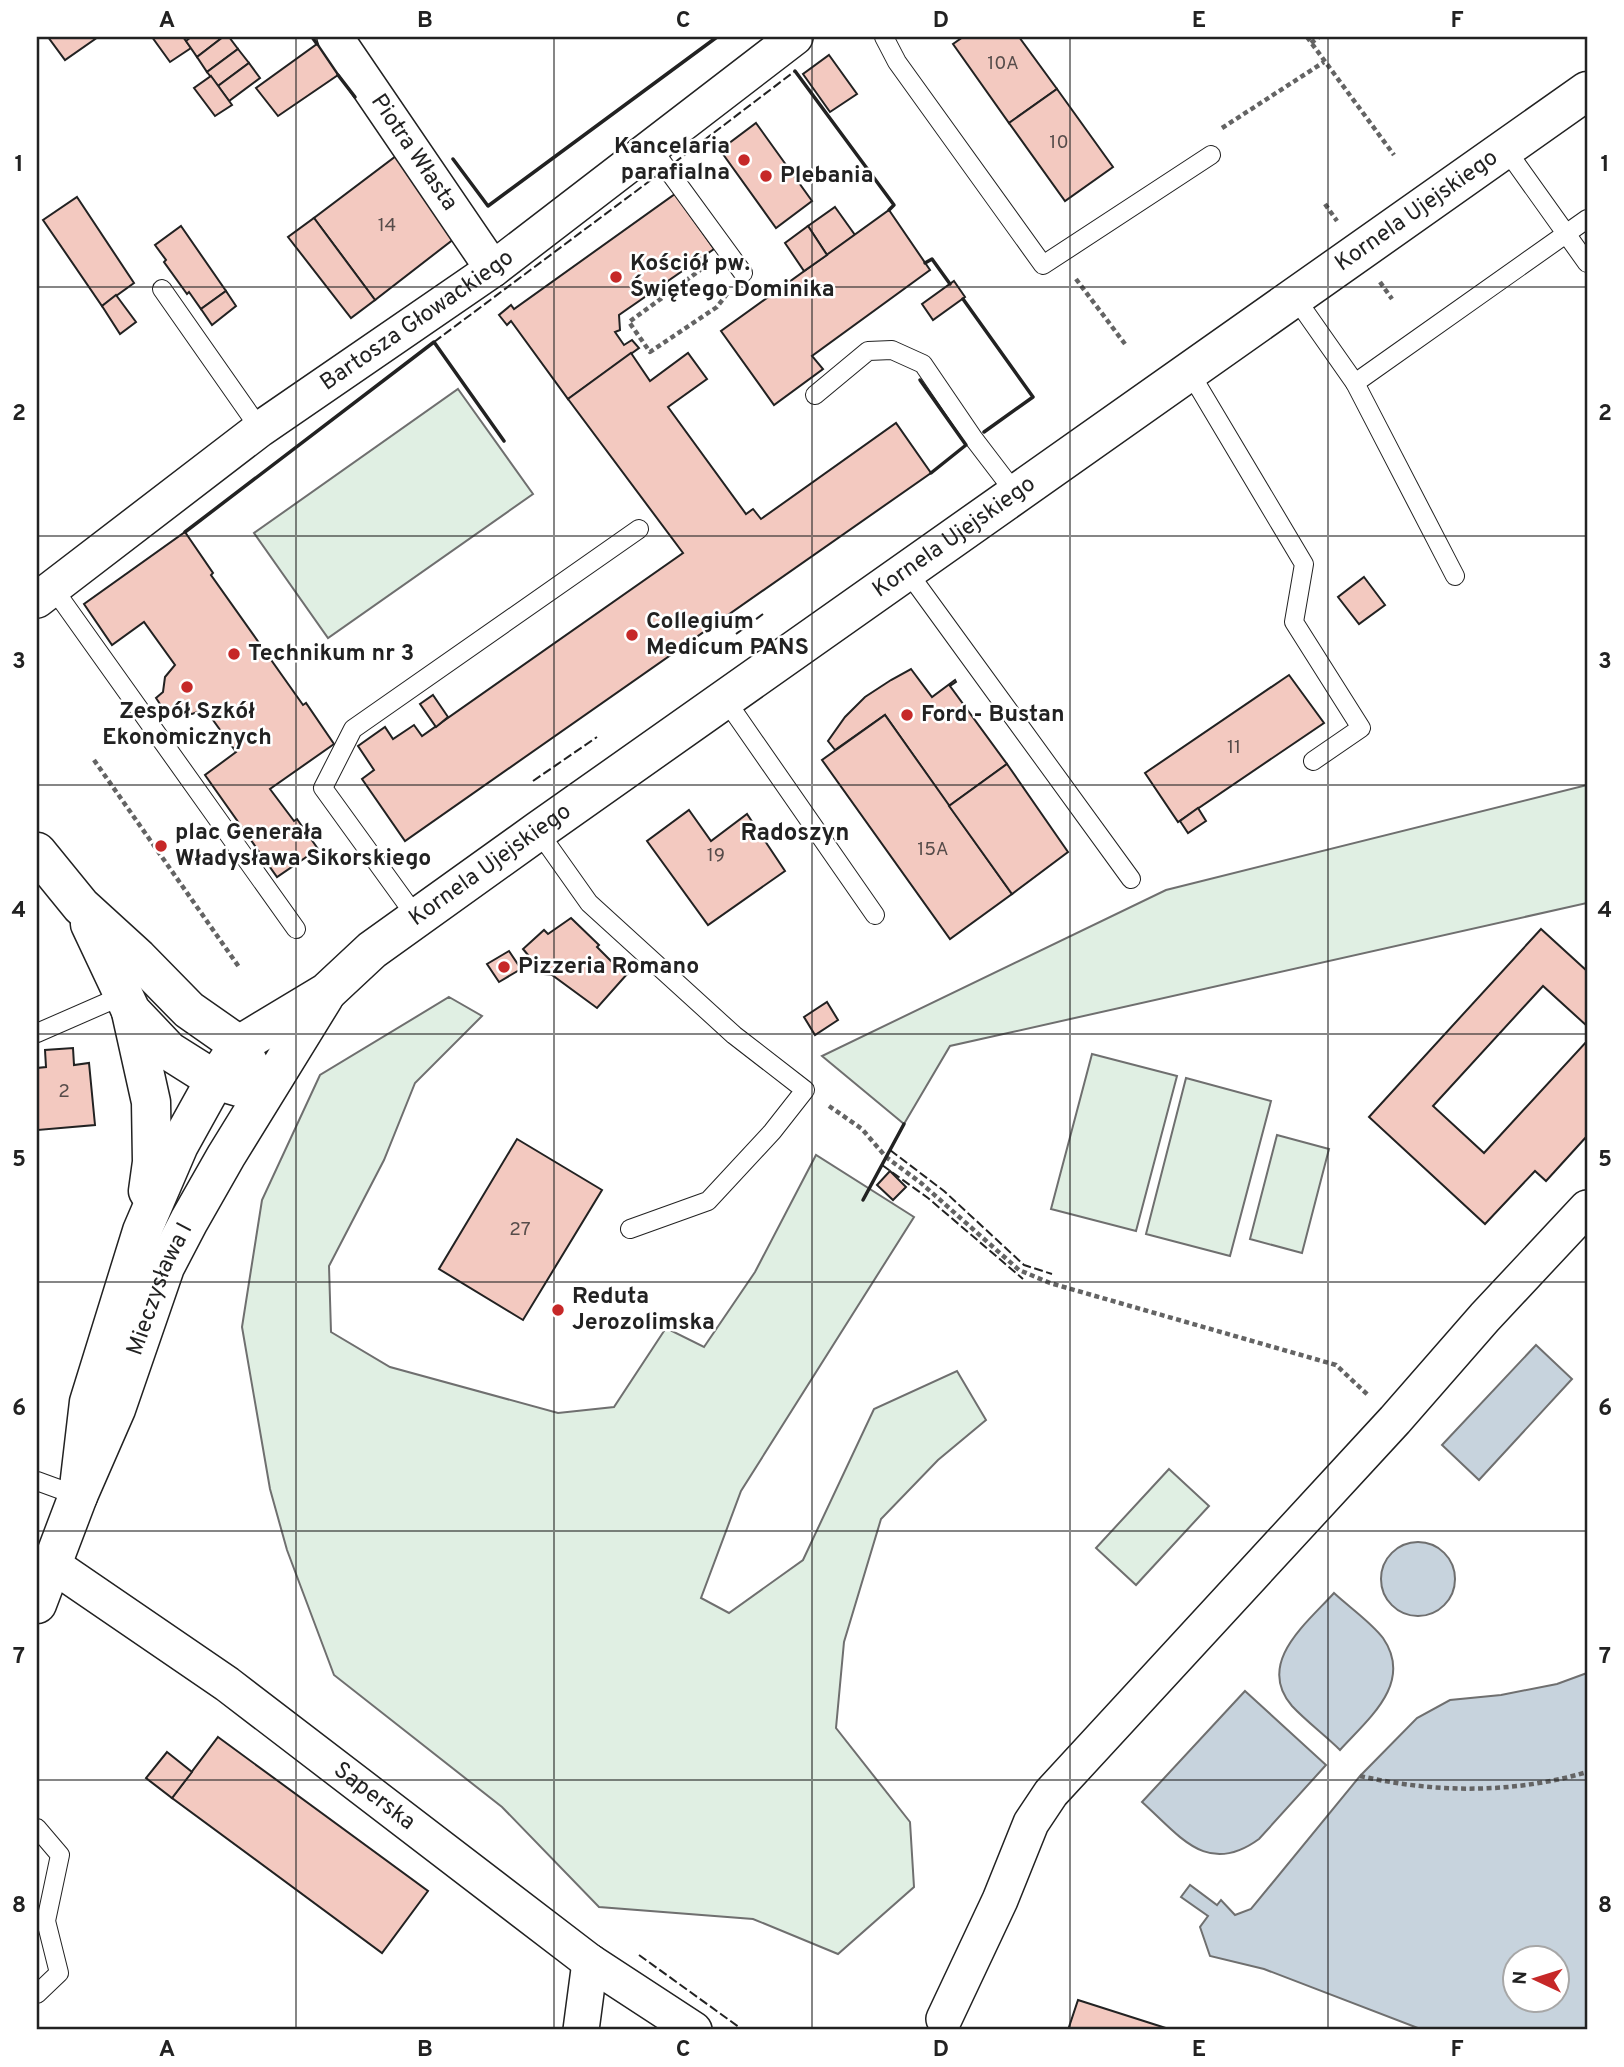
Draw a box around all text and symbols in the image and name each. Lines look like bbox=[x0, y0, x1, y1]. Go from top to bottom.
text: A bbox=[159, 7, 175, 36]
text: B bbox=[417, 7, 433, 36]
text: C bbox=[676, 7, 690, 36]
text: D bbox=[933, 7, 949, 36]
text: E bbox=[1192, 7, 1206, 36]
text: F bbox=[1450, 7, 1464, 36]
house number: 10A bbox=[987, 52, 1019, 76]
street label: Piotra Własta bbox=[364, 89, 464, 217]
house number: 10 bbox=[1049, 131, 1069, 155]
place label: Kancelaria parafialna bbox=[614, 133, 730, 188]
street label: Kornela Ujejskiego bbox=[1330, 144, 1504, 278]
text: 1 bbox=[14, 151, 24, 180]
text: 1 bbox=[1600, 151, 1610, 180]
marker: Kancelaria parafialna bbox=[736, 152, 752, 168]
place label: Plebania bbox=[780, 162, 873, 191]
marker: Plebania bbox=[758, 168, 774, 184]
house number: 14 bbox=[378, 214, 396, 238]
street label: Bartosza Głowackiego bbox=[315, 244, 520, 398]
place label: Kościół pw. Świętego Dominika bbox=[630, 250, 835, 305]
marker: Kościół pw. Świętego Dominika bbox=[608, 269, 624, 285]
text: 2 bbox=[12, 400, 26, 429]
text: 2 bbox=[1598, 400, 1612, 429]
street label: Kornela Ujejskiego bbox=[867, 470, 1041, 605]
place label: Collegium Medicum PANS bbox=[646, 608, 809, 663]
marker: Collegium Medicum PANS bbox=[624, 627, 640, 643]
place label: Technikum nr 3 bbox=[248, 640, 414, 669]
marker: Technikum nr 3 bbox=[226, 646, 242, 662]
text: 3 bbox=[12, 648, 26, 677]
text: 3 bbox=[1598, 648, 1612, 677]
marker: Zespół Szkół Ekonomicznych bbox=[179, 679, 195, 695]
place label: Zespół Szkół Ekonomicznych bbox=[102, 698, 272, 753]
place label: Ford - Bustan bbox=[921, 701, 1065, 730]
marker: Ford - Bustan bbox=[899, 707, 915, 723]
house number: 11 bbox=[1227, 736, 1241, 760]
street label: Kornela Ujejskiego bbox=[404, 797, 577, 933]
place label: plac Generała Władysława Sikorskiego bbox=[175, 819, 431, 874]
district label: Radoszyn bbox=[741, 819, 849, 849]
marker: plac Generała Władysława Sikorskiego bbox=[153, 838, 169, 854]
house number: 15A bbox=[917, 838, 949, 862]
house number: 19 bbox=[707, 844, 725, 868]
text: 4 bbox=[12, 897, 26, 926]
text: 4 bbox=[1598, 897, 1612, 926]
place label: Pizzeria Romano bbox=[518, 953, 699, 982]
marker: Pizzeria Romano bbox=[496, 959, 512, 975]
house number: 2 bbox=[58, 1080, 70, 1104]
text: 5 bbox=[12, 1146, 26, 1175]
text: 5 bbox=[1598, 1146, 1612, 1175]
street label: Mieczysława I bbox=[121, 1218, 200, 1360]
house number: 27 bbox=[509, 1218, 531, 1242]
place label: Reduta Jerozolimska bbox=[572, 1283, 715, 1338]
marker: Reduta Jerozolimska bbox=[550, 1302, 566, 1318]
text: 6 bbox=[12, 1395, 26, 1424]
text: 6 bbox=[1598, 1395, 1612, 1424]
text: 7 bbox=[13, 1643, 25, 1672]
text: 7 bbox=[1599, 1643, 1611, 1672]
street label: Saperska bbox=[327, 1756, 421, 1837]
text: 8 bbox=[12, 1892, 26, 1921]
text: 8 bbox=[1598, 1892, 1612, 1921]
north arrow bbox=[1502, 1944, 1572, 2014]
text: N bbox=[1509, 1970, 1533, 1986]
text: A bbox=[159, 2036, 175, 2065]
text: B bbox=[417, 2036, 433, 2065]
text: C bbox=[676, 2036, 690, 2065]
text: D bbox=[933, 2036, 949, 2065]
text: E bbox=[1192, 2036, 1206, 2065]
text: F bbox=[1450, 2036, 1464, 2065]

